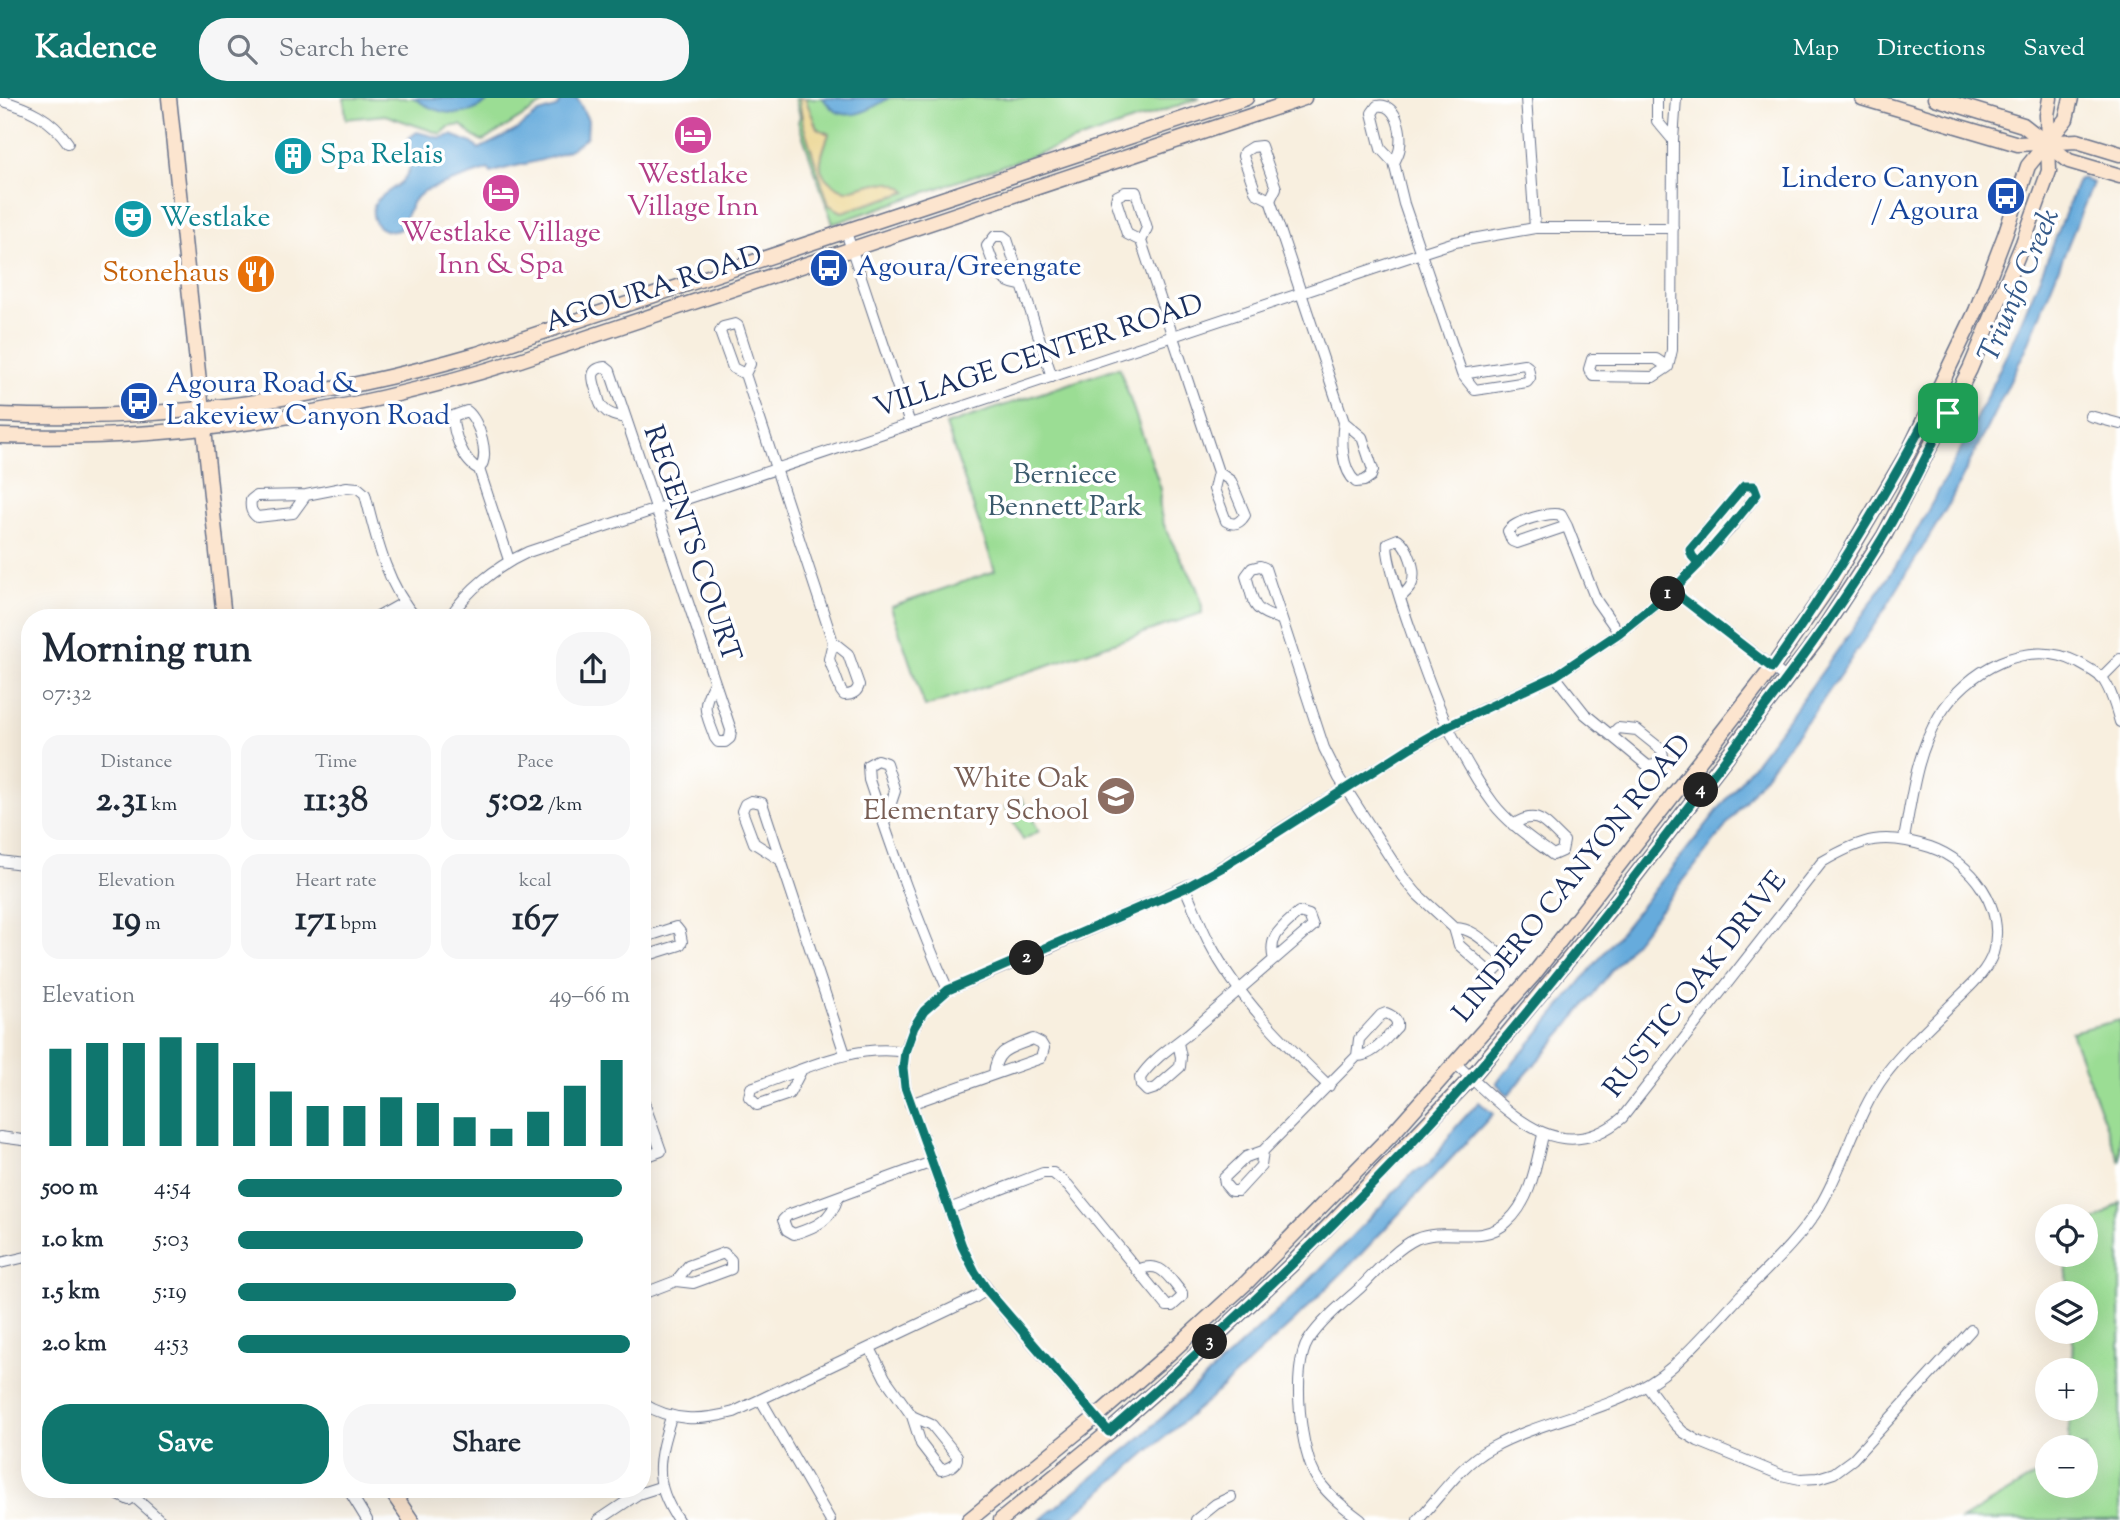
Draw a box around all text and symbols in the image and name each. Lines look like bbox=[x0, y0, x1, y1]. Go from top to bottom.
search box bbox=[199, 18, 689, 81]
text: Kadence bbox=[35, 25, 157, 73]
icon: search bbox=[223, 30, 261, 68]
text: Search here bbox=[279, 31, 409, 68]
text: Map bbox=[1793, 32, 1839, 66]
text: Directions bbox=[1877, 32, 1985, 66]
text: Saved bbox=[2023, 32, 2085, 66]
hotel icon: Westlake Village Inn bbox=[672, 114, 714, 156]
building icon: Spa Relais bbox=[272, 135, 314, 177]
place label: Spa Relais bbox=[320, 136, 443, 176]
place label: Westlake Village Inn bbox=[627, 156, 759, 228]
place label: Lindero Canyon / Agoura bbox=[1781, 160, 1979, 232]
hotel icon: Westlake Village Inn & Spa bbox=[480, 172, 522, 214]
bus stop icon: Lindero Canyon / Agoura bbox=[1985, 175, 2027, 217]
theatre icon: Westlake bbox=[112, 198, 154, 240]
place label: Westlake bbox=[160, 199, 271, 239]
water label: Triunfo Creek bbox=[1968, 202, 2072, 370]
place label: Westlake Village Inn & Spa bbox=[401, 214, 601, 286]
street label: AGOURA ROAD bbox=[540, 236, 768, 344]
bus stop icon: Agoura/Greengate bbox=[808, 247, 850, 289]
place label: Agoura/Greengate bbox=[856, 248, 1082, 288]
restaurant icon: Stonehaus bbox=[235, 253, 277, 295]
place label: Stonehaus bbox=[102, 254, 229, 294]
street label: VILLAGE CENTER ROAD bbox=[869, 285, 1209, 429]
place label: Agoura Road & Lakeview Canyon Road bbox=[166, 365, 450, 437]
bus stop icon: Agoura Road & Lakeview Canyon Road bbox=[118, 380, 160, 422]
pin bbox=[1918, 383, 1978, 443]
icon: arrive bbox=[1929, 394, 1967, 432]
street label: REGENTS COURT bbox=[632, 420, 750, 668]
park label: Berniece Bennett Park bbox=[987, 456, 1143, 528]
pin: 1 bbox=[1650, 576, 1686, 612]
text: 1 bbox=[1664, 580, 1671, 607]
text: Morning run bbox=[42, 625, 252, 679]
button: share bbox=[556, 632, 630, 706]
text: 07:32 bbox=[42, 678, 92, 711]
street label: LINDERO CANYON ROAD bbox=[1444, 726, 1702, 1032]
text: Distance bbox=[101, 749, 172, 776]
text: Time bbox=[315, 749, 357, 776]
text: Pace bbox=[517, 749, 554, 776]
place label: White Oak Elementary School bbox=[863, 760, 1089, 832]
pin: 4 bbox=[1684, 772, 1718, 808]
school or university icon: White Oak Elementary School bbox=[1095, 775, 1137, 817]
text: 2.31 bbox=[96, 776, 147, 827]
text: 11:38 bbox=[304, 776, 368, 827]
text: 5:02 bbox=[488, 776, 544, 827]
text: 4 bbox=[1696, 776, 1705, 803]
text: km bbox=[147, 792, 177, 819]
text: /km bbox=[544, 792, 582, 819]
street label: RUSTIC OAK DRIVE bbox=[1595, 863, 1797, 1107]
text: Elevation bbox=[98, 868, 175, 895]
text: Heart rate bbox=[295, 868, 377, 895]
text: kcal bbox=[519, 868, 552, 895]
text: 19 bbox=[113, 895, 141, 946]
text: 171 bbox=[295, 895, 336, 946]
text: 167 bbox=[512, 895, 559, 946]
text: m bbox=[141, 911, 161, 938]
text: bpm bbox=[336, 911, 377, 938]
pin: 2 bbox=[1010, 940, 1044, 976]
text: 2 bbox=[1022, 944, 1031, 971]
text: Elevation bbox=[42, 980, 135, 1013]
text: 49–66 m bbox=[549, 980, 630, 1013]
text: 500 m bbox=[42, 1172, 98, 1205]
text: 4:54 bbox=[154, 1172, 191, 1205]
map controls bbox=[2035, 1204, 2098, 1498]
button: locate bbox=[2035, 1204, 2098, 1267]
text: 1.0 km bbox=[42, 1224, 104, 1257]
text: 5:03 bbox=[154, 1224, 189, 1257]
text: 1.5 km bbox=[42, 1276, 100, 1309]
text: 5:19 bbox=[154, 1276, 187, 1309]
button: layers bbox=[2035, 1281, 2098, 1344]
pin: 3 bbox=[1192, 1324, 1228, 1360]
text: 2.0 km bbox=[42, 1328, 107, 1361]
text: 4:53 bbox=[154, 1328, 189, 1361]
text: 3 bbox=[1206, 1328, 1213, 1355]
button: + bbox=[2035, 1358, 2098, 1421]
button: Save bbox=[42, 1404, 329, 1484]
button: Share bbox=[343, 1404, 630, 1484]
button: − bbox=[2035, 1435, 2098, 1498]

